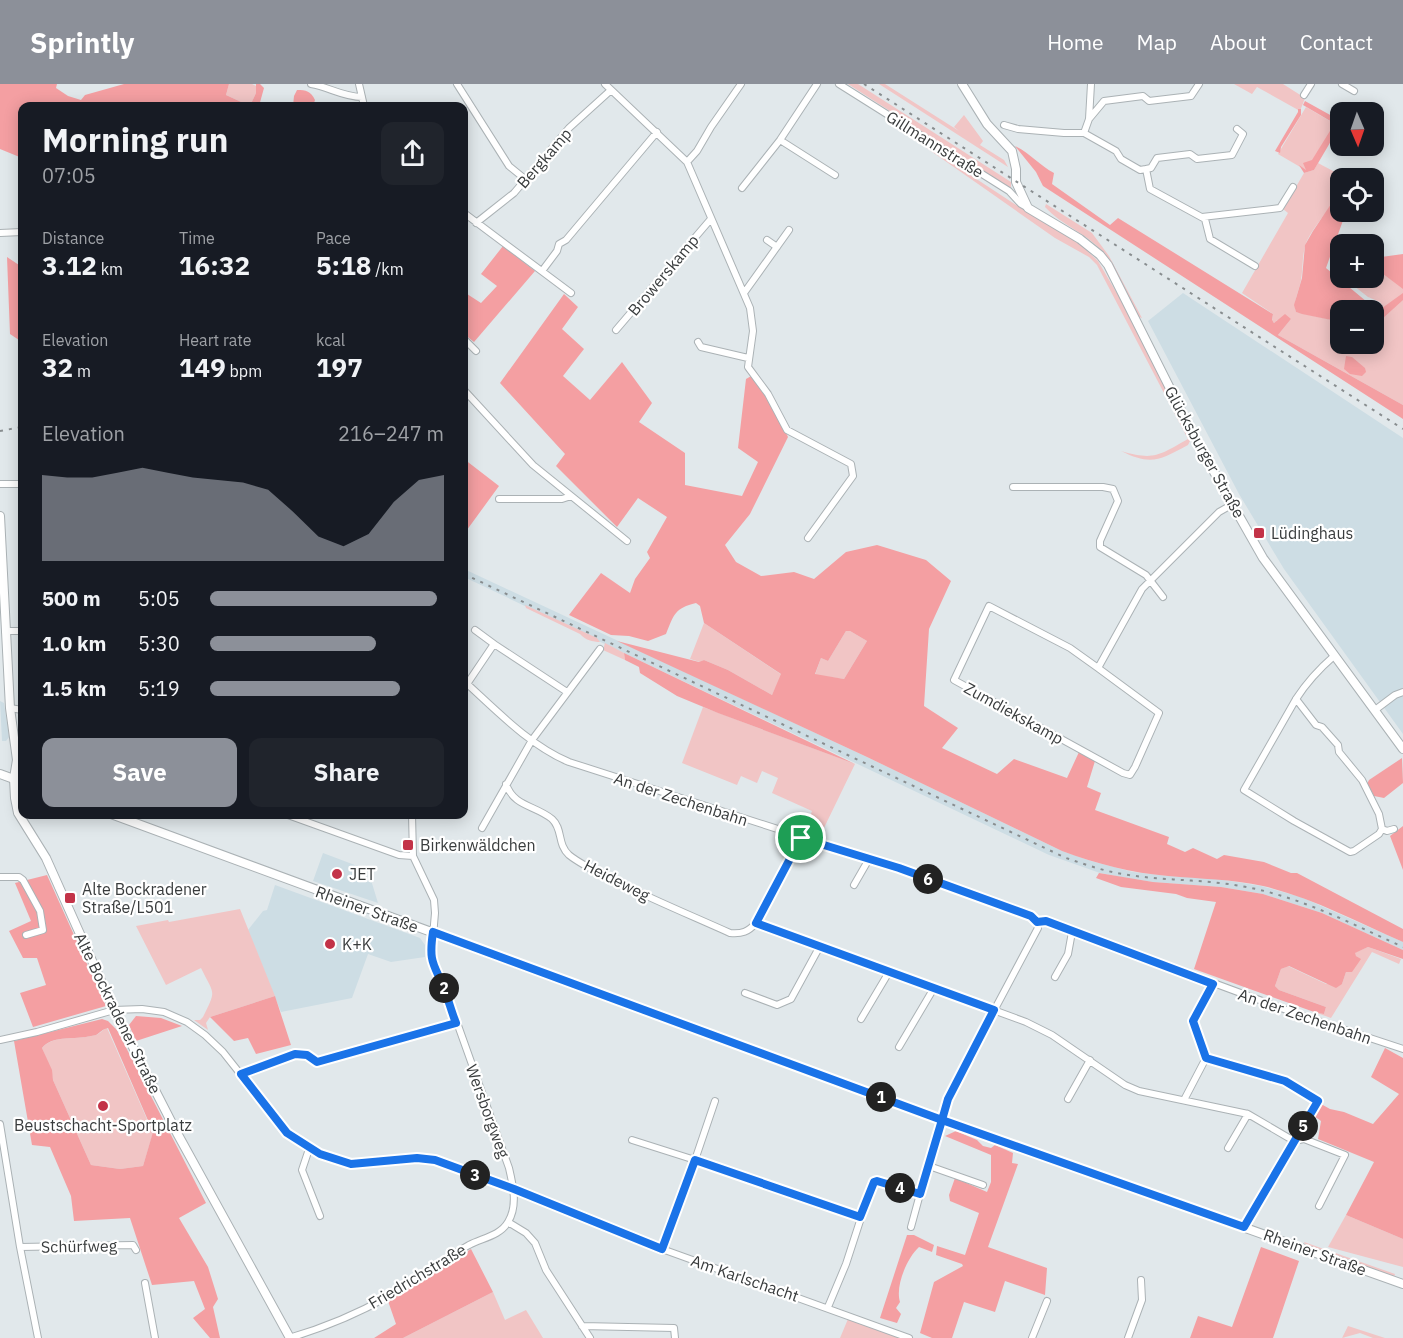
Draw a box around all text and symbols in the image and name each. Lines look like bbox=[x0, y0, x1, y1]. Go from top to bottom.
text: Sprintly bbox=[30, 24, 135, 61]
text: Home bbox=[1047, 28, 1104, 56]
text: Map bbox=[1137, 28, 1177, 56]
text: About bbox=[1210, 28, 1267, 56]
text: Contact bbox=[1300, 28, 1373, 56]
north arrow bbox=[1330, 102, 1384, 156]
map controls bbox=[1330, 102, 1384, 354]
street label: Gillmannstraße bbox=[883, 106, 988, 182]
text: Morning run bbox=[42, 118, 228, 161]
button: share bbox=[381, 122, 444, 185]
street label: Bergkamp bbox=[512, 124, 576, 192]
text: 07:05 bbox=[42, 162, 96, 189]
button: locate bbox=[1330, 168, 1384, 222]
text: Distance bbox=[42, 228, 104, 248]
text: Time bbox=[179, 228, 215, 248]
text: Pace bbox=[316, 228, 351, 248]
street label: Browerskamp bbox=[623, 230, 703, 320]
button: + bbox=[1330, 234, 1384, 288]
text: 3.12 bbox=[42, 248, 97, 282]
text: 16:32 bbox=[179, 248, 250, 282]
text: 5:18 bbox=[316, 248, 371, 282]
text: km bbox=[97, 259, 123, 279]
text: /km bbox=[371, 259, 404, 279]
button: − bbox=[1330, 300, 1384, 354]
text: Elevation bbox=[42, 330, 108, 350]
text: Heart rate bbox=[179, 330, 252, 350]
text: kcal bbox=[316, 330, 345, 350]
text: 32 bbox=[42, 350, 73, 384]
text: 149 bbox=[179, 350, 226, 384]
text: 197 bbox=[316, 350, 363, 384]
text: m bbox=[73, 361, 91, 381]
text: bpm bbox=[226, 361, 262, 381]
street label: Glücksburger Straße bbox=[1160, 383, 1250, 522]
text: Elevation bbox=[42, 420, 125, 447]
text: 216–247 m bbox=[338, 420, 444, 447]
place label: Lüdinghaus bbox=[1271, 523, 1353, 543]
marker: Lüdinghaus bbox=[1252, 526, 1266, 540]
text: 500 m bbox=[42, 585, 101, 612]
text: 5:05 bbox=[138, 585, 180, 612]
text: 1.0 km bbox=[42, 630, 106, 657]
text: 5:30 bbox=[138, 630, 180, 657]
text: 1.5 km bbox=[42, 675, 106, 702]
text: 5:19 bbox=[138, 675, 180, 702]
street label: Zumdiekskamp bbox=[961, 677, 1067, 749]
button: Save bbox=[42, 738, 237, 807]
button: Share bbox=[249, 738, 444, 807]
street label: An der Zechenbahn bbox=[611, 768, 751, 830]
pin bbox=[775, 812, 826, 863]
icon: arrive bbox=[784, 821, 817, 854]
place label: Birkenwäldchen bbox=[420, 835, 536, 855]
marker: Birkenwäldchen bbox=[401, 838, 415, 852]
street label: Heideweg bbox=[581, 855, 654, 905]
place label: JET bbox=[349, 864, 376, 884]
pin: 6 bbox=[913, 864, 943, 894]
marker: JET bbox=[330, 867, 344, 881]
text: 6 bbox=[923, 869, 933, 889]
place label: Alte Bockradener Straße/L501 bbox=[82, 879, 207, 917]
street label: Rheiner Straße bbox=[313, 881, 421, 937]
marker: Alte Bockradener Straße/L501 bbox=[63, 891, 77, 905]
street label: Alte Bockradener Straße bbox=[70, 929, 166, 1097]
place label: K+K bbox=[342, 934, 372, 954]
marker: K+K bbox=[323, 937, 337, 951]
pin: 2 bbox=[429, 973, 459, 1003]
text: 2 bbox=[439, 978, 449, 998]
street label: An der Zechenbahn bbox=[1236, 984, 1374, 1048]
street label: Wersborgweg bbox=[462, 1061, 514, 1161]
pin: 1 bbox=[866, 1082, 896, 1112]
text: 1 bbox=[876, 1087, 886, 1107]
marker: Beustschacht-Sportplatz bbox=[96, 1099, 110, 1113]
pin: 5 bbox=[1288, 1111, 1318, 1141]
place label: Beustschacht-Sportplatz bbox=[14, 1115, 192, 1135]
text: 5 bbox=[1298, 1116, 1308, 1136]
pin: 3 bbox=[460, 1160, 490, 1190]
text: 3 bbox=[470, 1165, 480, 1185]
pin: 4 bbox=[885, 1173, 915, 1203]
text: 4 bbox=[895, 1178, 905, 1198]
street label: Rheiner Straße bbox=[1261, 1224, 1369, 1280]
street label: Schürfweg bbox=[41, 1235, 118, 1257]
street label: Friedrichstraße bbox=[365, 1239, 470, 1313]
street label: Am Karlschacht bbox=[688, 1250, 802, 1306]

